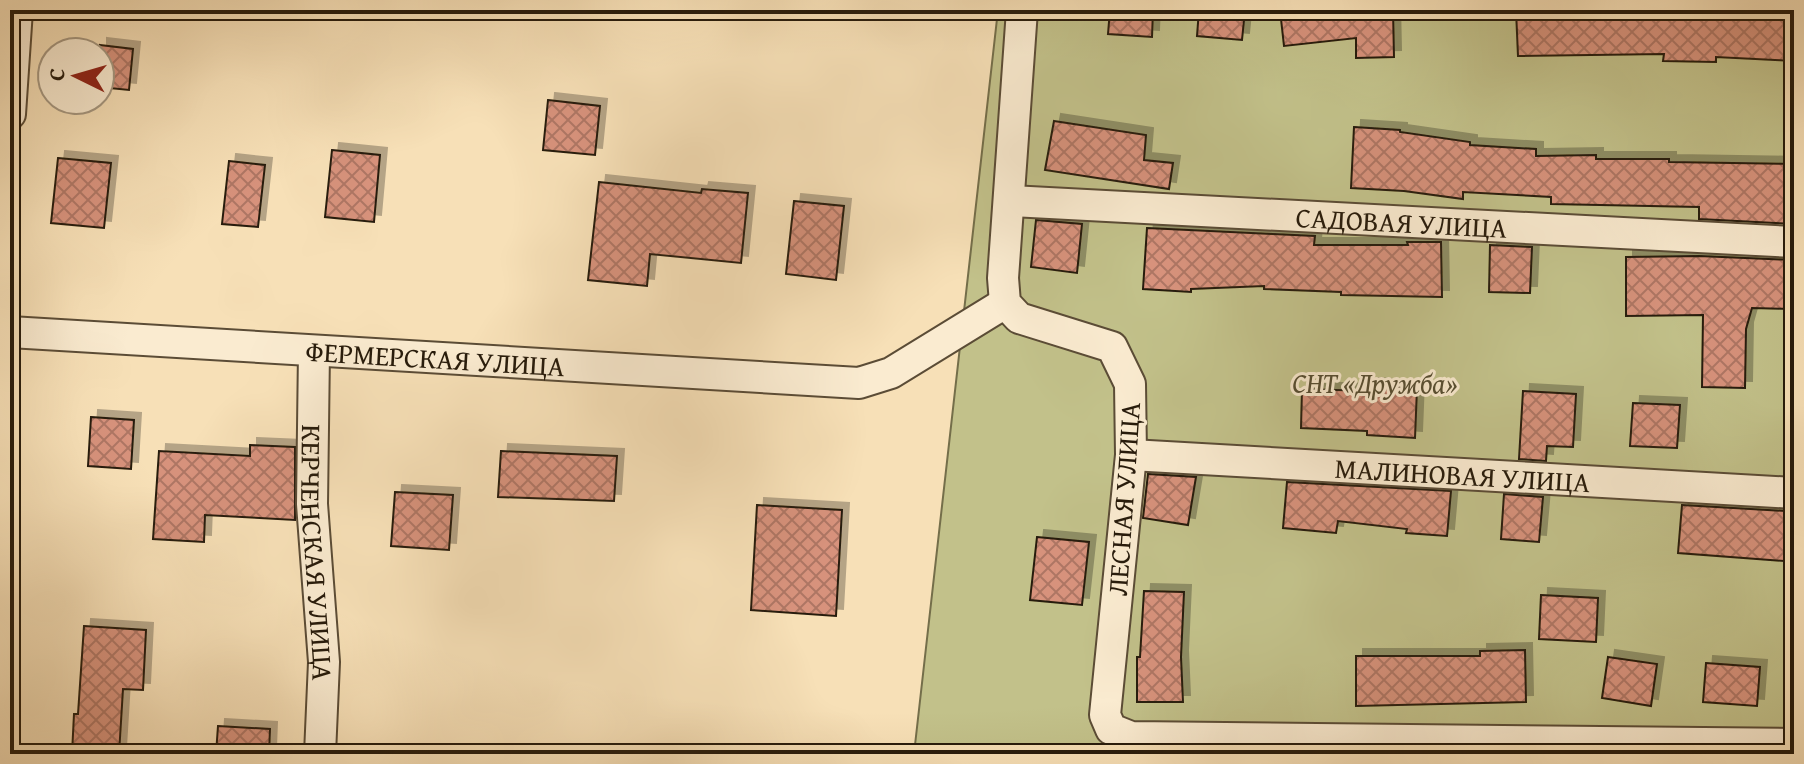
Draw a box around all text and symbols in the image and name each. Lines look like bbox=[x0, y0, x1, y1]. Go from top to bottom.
north arrow bbox=[36, 36, 116, 116]
text: С bbox=[40, 67, 73, 82]
street label: САДОВАЯ УЛИЦА bbox=[1295, 195, 1508, 247]
street label: ФЕРМЕРСКАЯ УЛИЦА bbox=[305, 329, 566, 386]
park label: СНТ «Дружба» bbox=[1292, 362, 1458, 403]
street label: ЛЕСНАЯ УЛИЦА bbox=[1096, 401, 1150, 597]
street label: КЕРЧЕНСКАЯ УЛИЦА bbox=[291, 424, 345, 682]
street label: МАЛИНОВАЯ УЛИЦА bbox=[1334, 446, 1591, 502]

